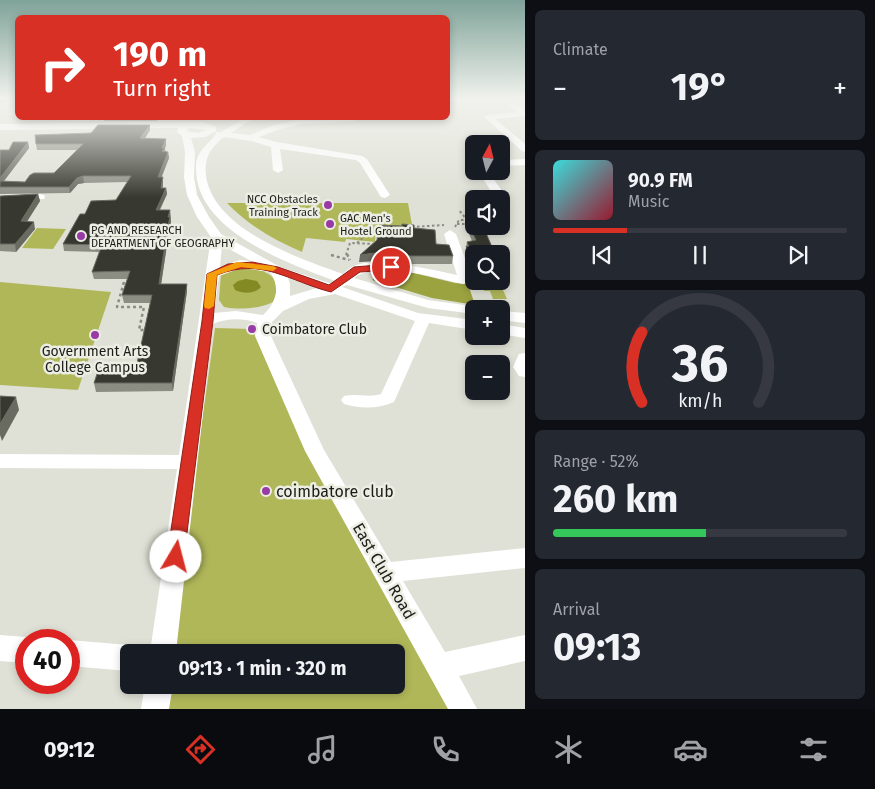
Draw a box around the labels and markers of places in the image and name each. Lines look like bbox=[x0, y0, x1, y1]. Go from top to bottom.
place label: NCC Obstacles Training Track bbox=[247, 193, 318, 219]
marker: NCC Obstacles Training Track bbox=[322, 199, 334, 211]
place label: GAC Men's Hostel Ground bbox=[340, 212, 412, 238]
marker: GAC Men's Hostel Ground bbox=[324, 218, 336, 230]
place label: PG AND RESEARCH DEPARTMENT OF GEOGRAPHY bbox=[91, 224, 235, 250]
marker: PG AND RESEARCH DEPARTMENT OF GEOGRAPHY bbox=[75, 230, 87, 242]
pin bbox=[370, 246, 412, 288]
place label: Coimbatore Club bbox=[262, 321, 367, 338]
marker: Coimbatore Club bbox=[246, 323, 258, 335]
marker: Government Arts College Campus bbox=[89, 329, 101, 341]
place label: Government Arts College Campus bbox=[42, 343, 149, 376]
place label: coimbatore club bbox=[276, 482, 394, 501]
marker: coimbatore club bbox=[260, 485, 272, 497]

